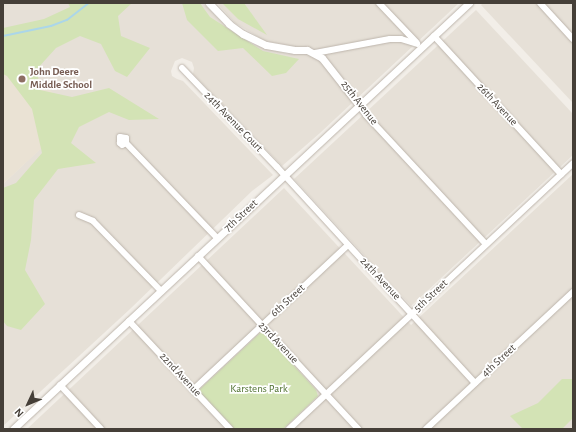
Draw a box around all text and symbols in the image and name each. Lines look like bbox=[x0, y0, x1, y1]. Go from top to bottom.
place label: John Deere Middle School bbox=[30, 66, 92, 92]
marker: John Deere Middle School bbox=[17, 74, 27, 84]
street label: 25th Avenue bbox=[338, 78, 380, 128]
street label: 26th Avenue bbox=[474, 81, 520, 129]
street label: 24th Avenue Court bbox=[201, 89, 265, 155]
street label: 7th Street bbox=[221, 197, 261, 235]
street label: 24th Avenue bbox=[357, 255, 403, 303]
street label: 5th Street bbox=[411, 277, 451, 315]
street label: 6th Street bbox=[268, 282, 308, 320]
street label: 23rd Avenue bbox=[255, 319, 301, 367]
street label: 4th Street bbox=[479, 342, 519, 380]
street label: 22nd Avenue bbox=[156, 350, 204, 400]
park label: Karstens Park bbox=[230, 382, 288, 396]
north arrow bbox=[8, 384, 48, 424]
text: N bbox=[12, 406, 26, 419]

